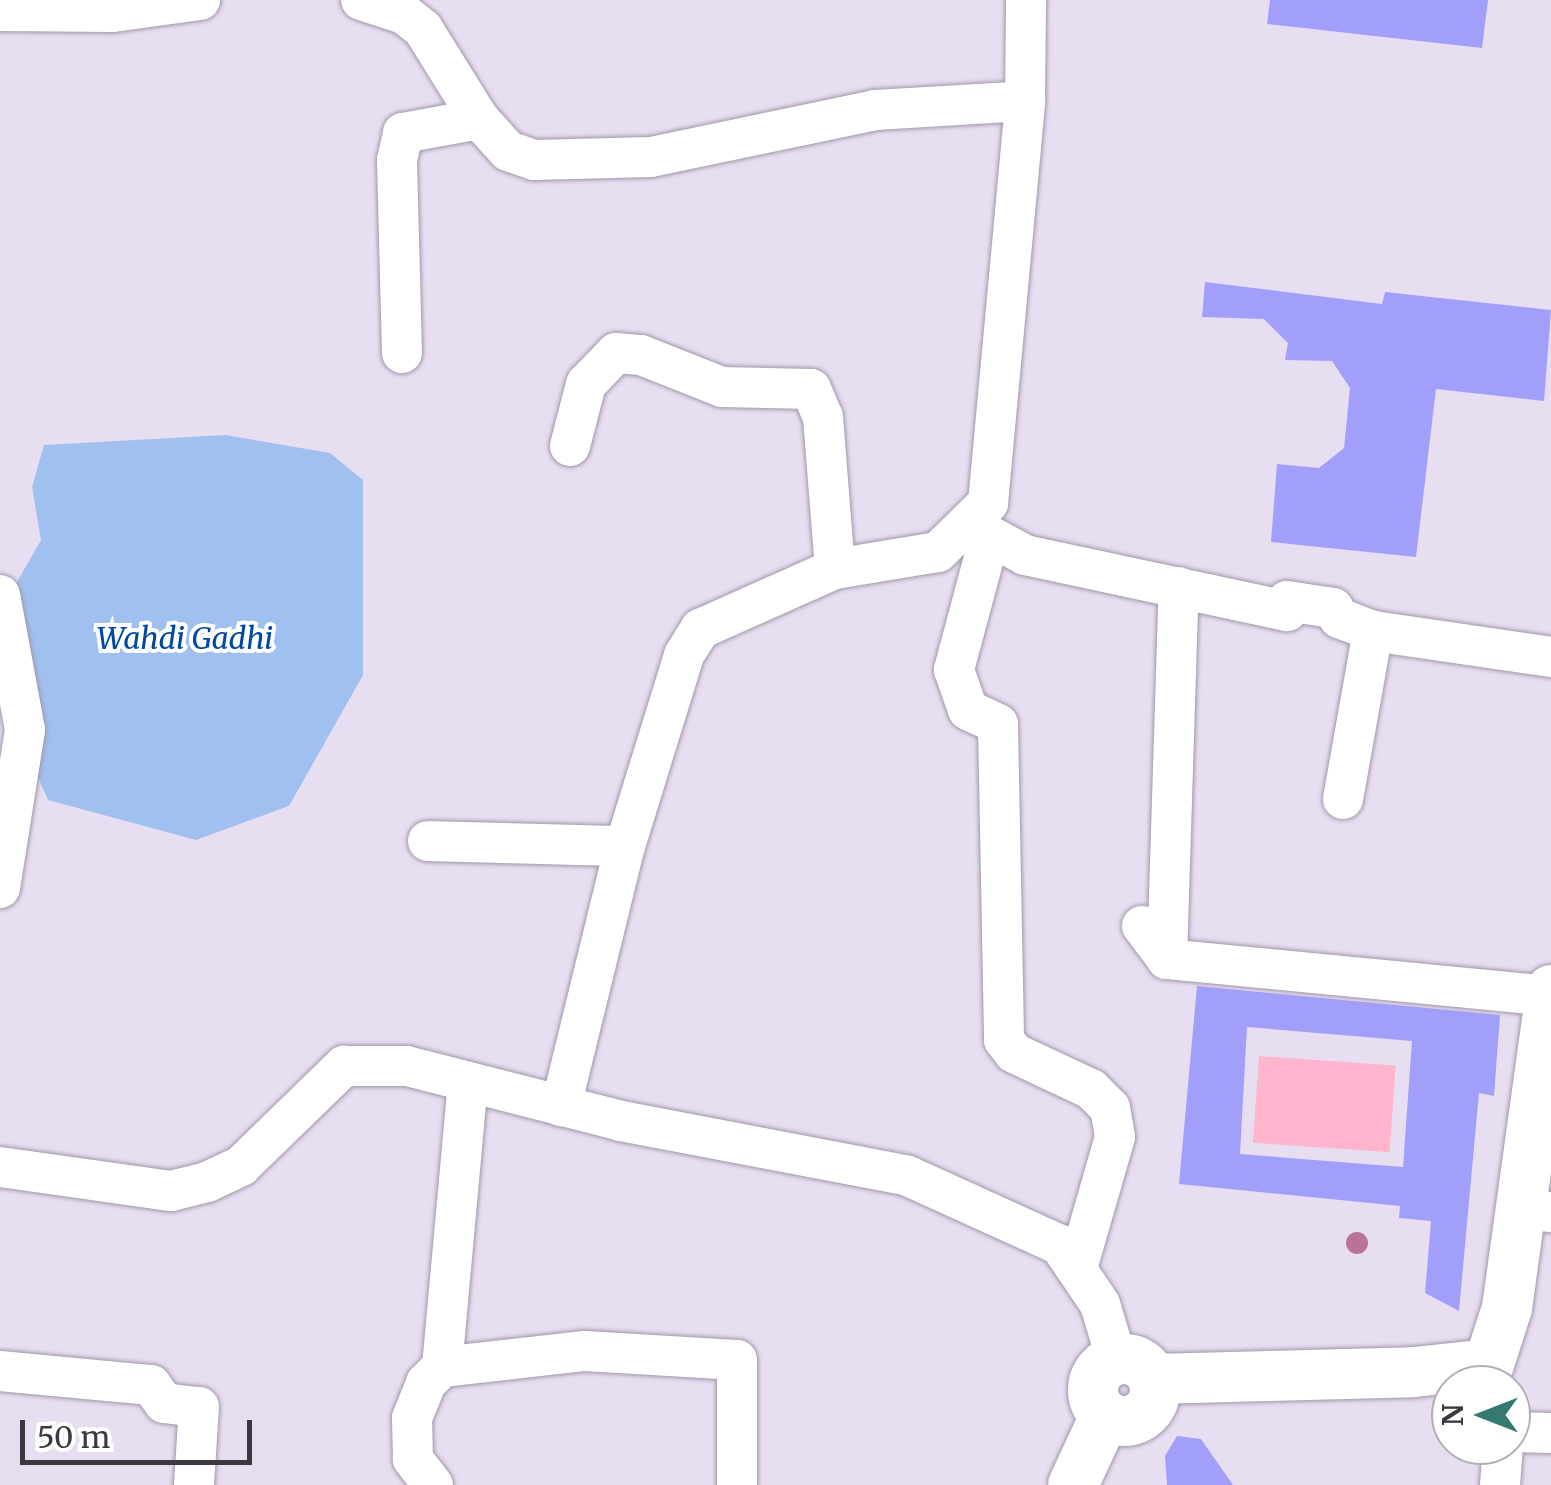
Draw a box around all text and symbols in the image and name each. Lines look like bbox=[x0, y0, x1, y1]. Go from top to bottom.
water label: Wahdi Gadhi bbox=[97, 620, 273, 656]
north arrow bbox=[1431, 1365, 1531, 1465]
scale bar bbox=[25, 1400, 258, 1462]
text: N bbox=[1435, 1404, 1471, 1426]
text: 50 m bbox=[37, 1418, 110, 1456]

